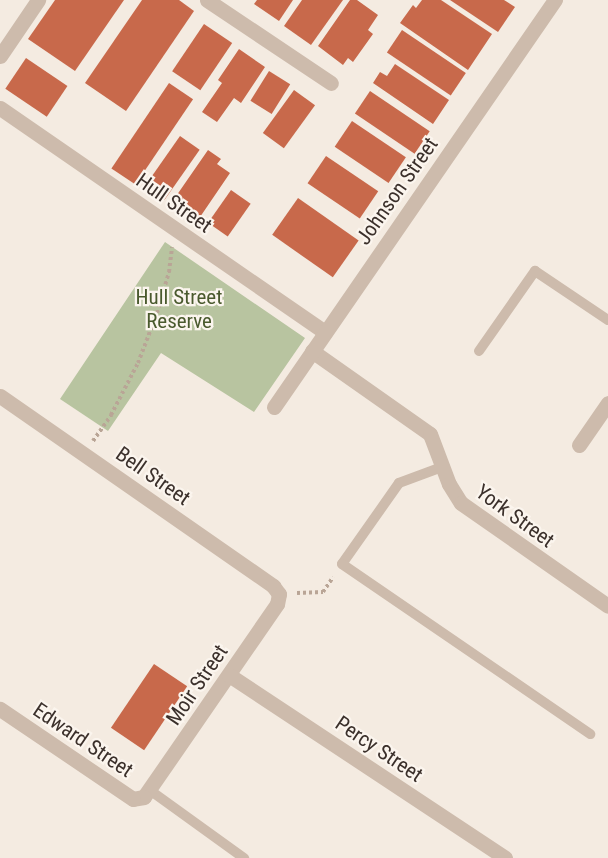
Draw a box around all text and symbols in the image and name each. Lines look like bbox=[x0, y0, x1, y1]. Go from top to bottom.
street label: Johnson Street bbox=[351, 132, 443, 250]
street label: Hull Street bbox=[131, 168, 217, 238]
park label: Hull Street Reserve bbox=[136, 284, 222, 334]
street label: Bell Street bbox=[111, 441, 195, 511]
street label: York Street bbox=[471, 479, 559, 553]
street label: Moir Street bbox=[161, 640, 233, 730]
street label: Edward Street bbox=[28, 697, 138, 783]
street label: Percy Street bbox=[330, 711, 428, 787]

